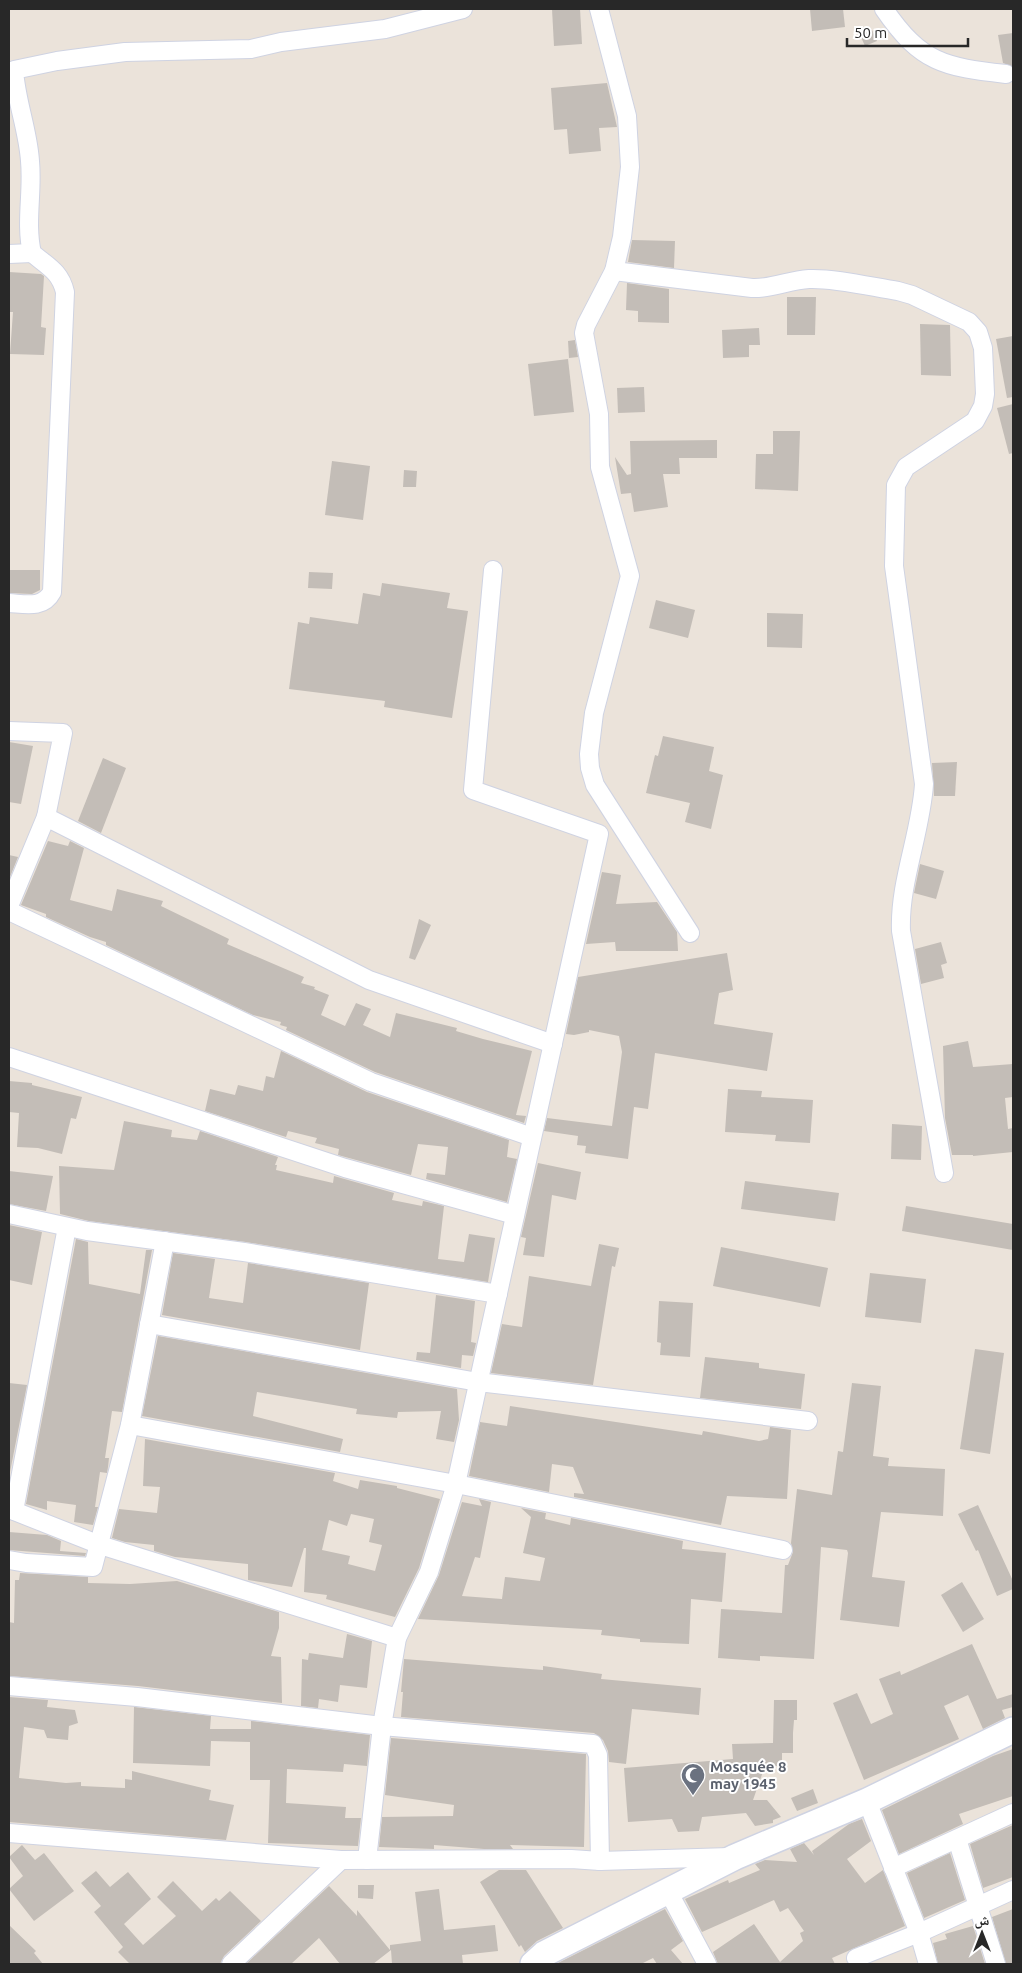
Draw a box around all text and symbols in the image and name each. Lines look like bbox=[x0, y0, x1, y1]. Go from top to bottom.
scale bar bbox=[847, 15, 968, 47]
text: 50 m bbox=[854, 24, 887, 41]
place label: Mosquée 8 may 1945 bbox=[710, 1758, 787, 1792]
mosque icon: Mosquée 8 may 1945 bbox=[680, 1762, 706, 1796]
north arrow bbox=[957, 1908, 1007, 1958]
text: ش bbox=[975, 1912, 990, 1929]

